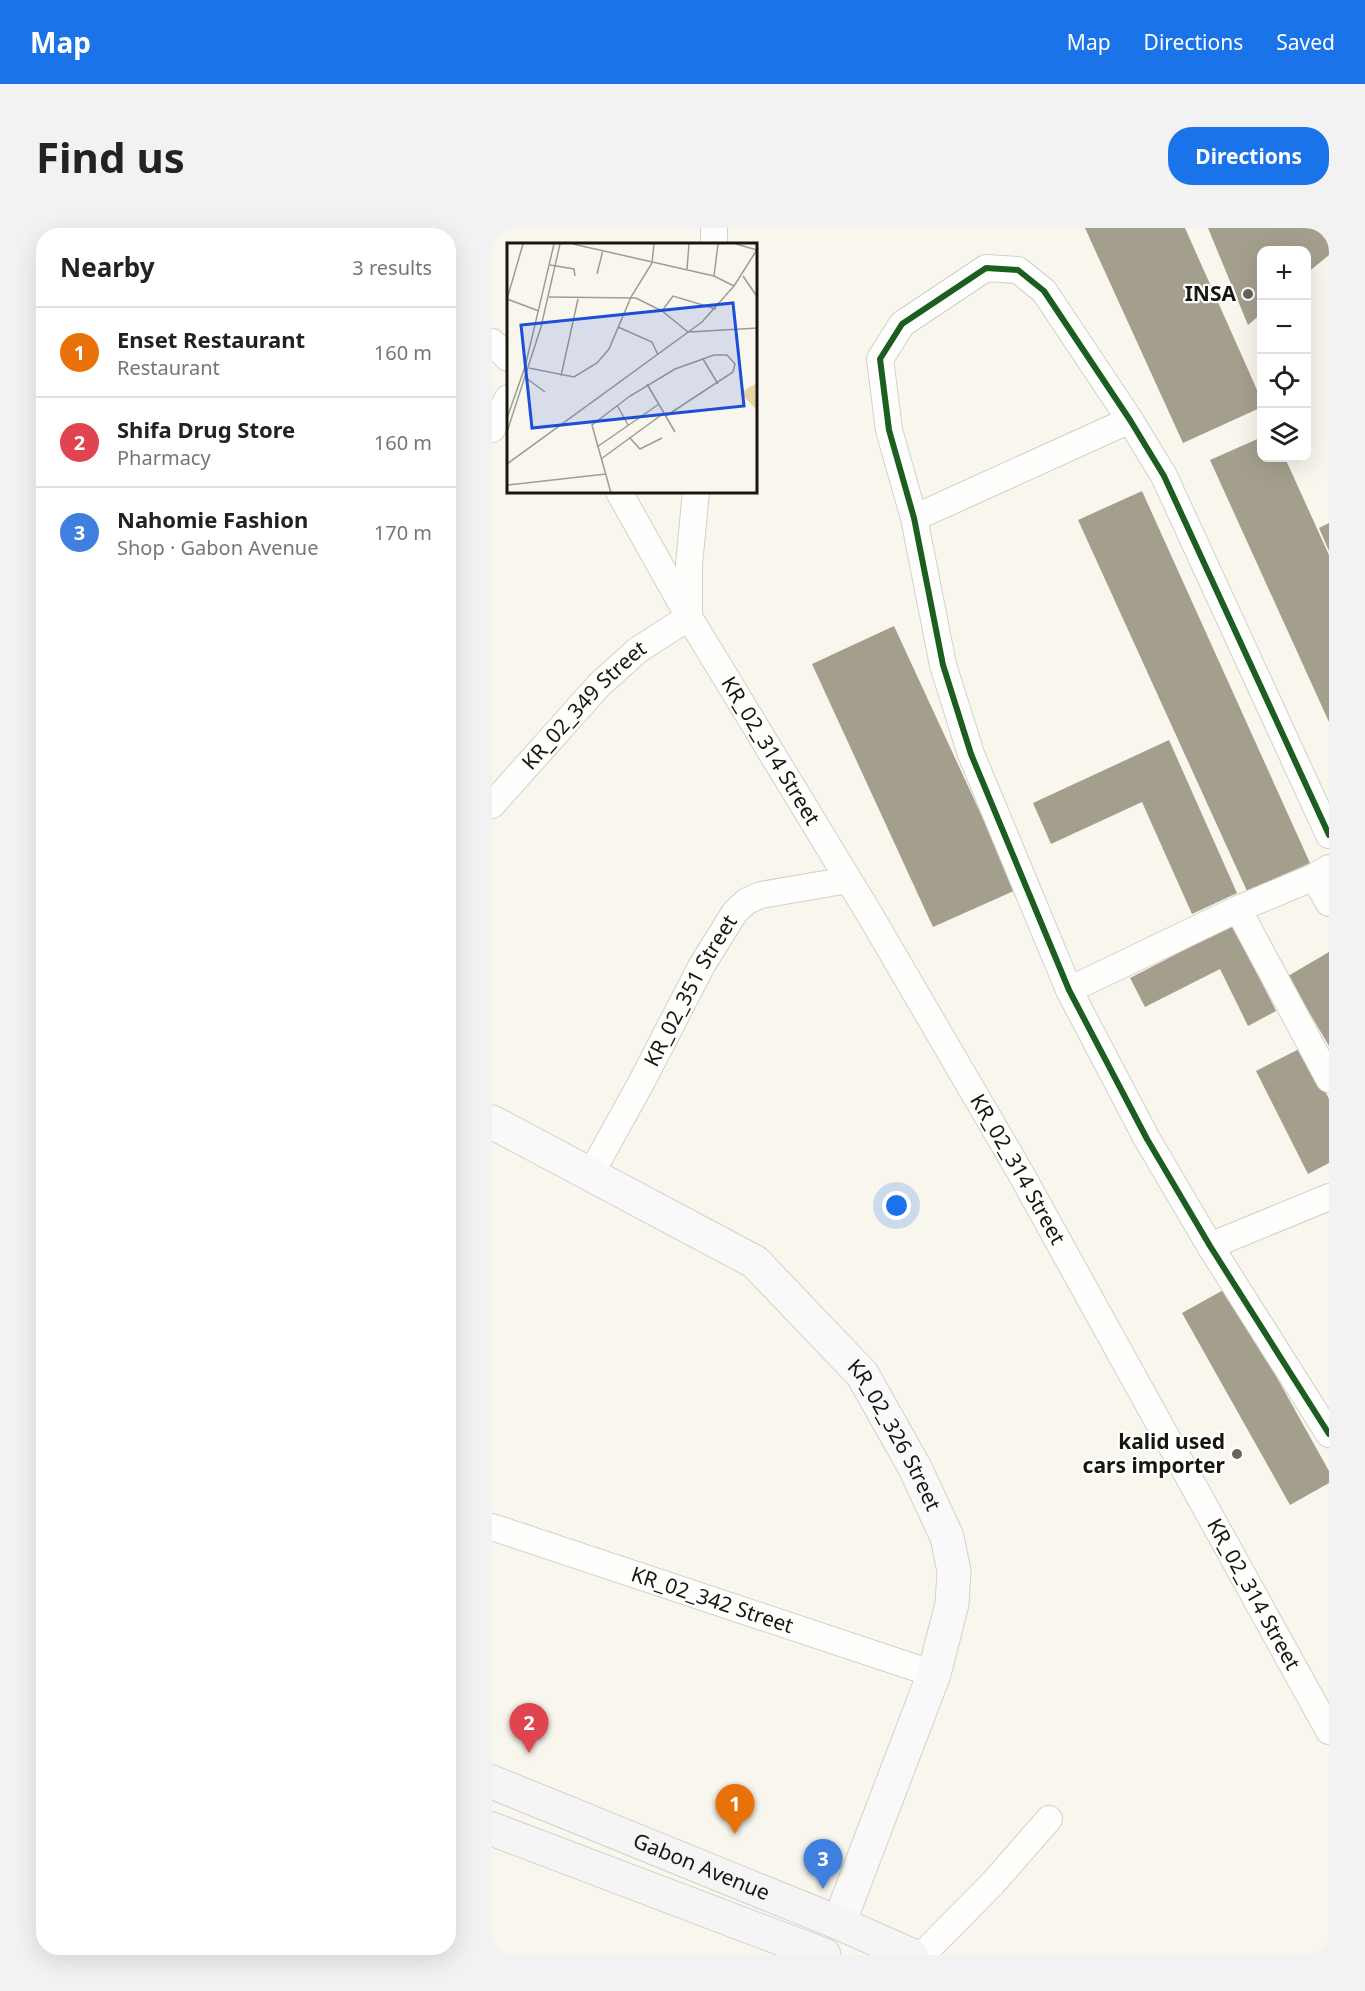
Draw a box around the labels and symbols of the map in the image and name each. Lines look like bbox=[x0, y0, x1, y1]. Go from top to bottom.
inset map bbox=[507, 243, 758, 494]
place label: INSA bbox=[1185, 279, 1236, 307]
marker: INSA bbox=[1241, 287, 1255, 301]
street label: KR_02_349 Street bbox=[515, 633, 652, 775]
street label: KR_02_314 Street bbox=[715, 671, 827, 830]
street label: KR_02_351 Street bbox=[637, 909, 743, 1071]
street label: KR_02_314 Street bbox=[964, 1088, 1073, 1250]
your location bbox=[882, 1191, 911, 1220]
street label: KR_02_326 Street bbox=[842, 1353, 948, 1515]
place label: kalid used cars importer bbox=[1083, 1427, 1226, 1479]
marker: kalid used cars importer bbox=[1230, 1447, 1244, 1461]
street label: KR_02_314 Street bbox=[1201, 1513, 1308, 1675]
street label: KR_02_342 Street bbox=[628, 1559, 797, 1639]
pin: 2 bbox=[510, 1704, 549, 1753]
pin: 1 bbox=[716, 1784, 754, 1834]
street label: Gabon Avenue bbox=[629, 1826, 774, 1906]
pin: 3 bbox=[804, 1840, 842, 1889]

